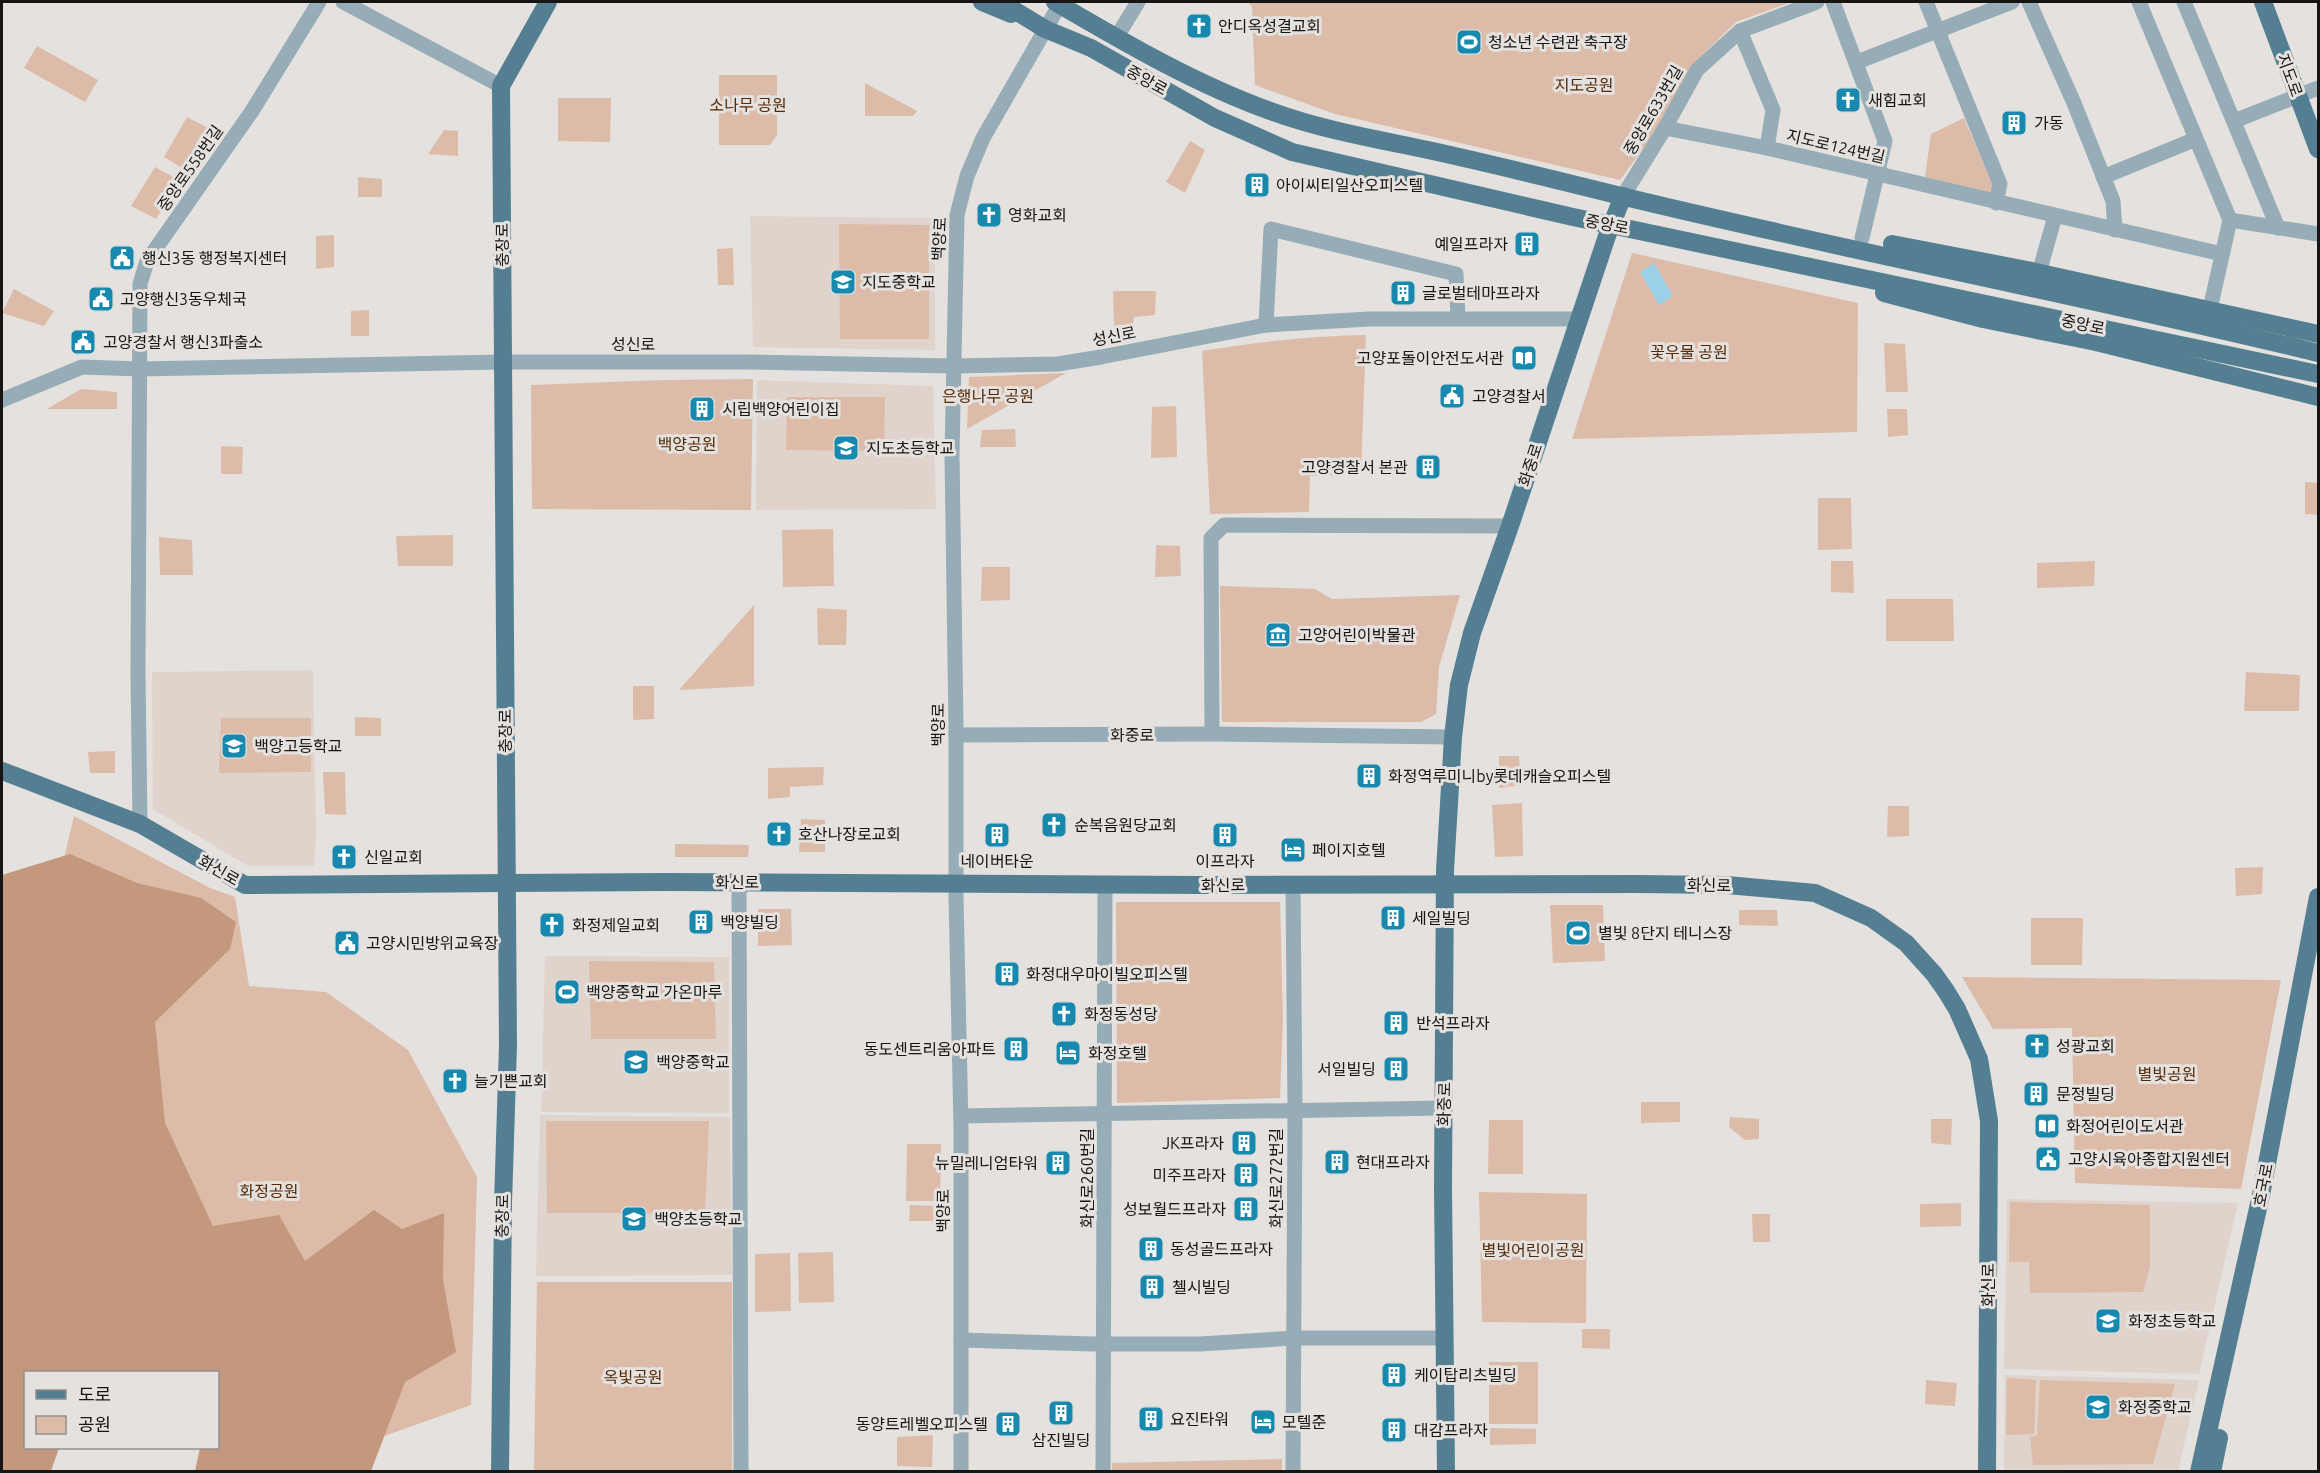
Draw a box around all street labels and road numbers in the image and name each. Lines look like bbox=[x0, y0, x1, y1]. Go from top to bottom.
street label: 지도로 bbox=[2274, 51, 2306, 99]
street label: 중앙로 bbox=[1123, 61, 1171, 99]
street label: 중앙로633번길 bbox=[1620, 62, 1686, 158]
street label: 중앙로558번길 bbox=[154, 122, 226, 214]
street label: 지도로124번길 bbox=[1785, 126, 1887, 166]
street label: 중앙로 bbox=[1584, 211, 1631, 237]
street label: 백양로 bbox=[929, 216, 949, 262]
street label: 충장로 bbox=[493, 223, 511, 267]
street label: 중앙로 bbox=[2060, 311, 2107, 337]
street label: 성신로 bbox=[1091, 323, 1138, 349]
street label: 성신로 bbox=[611, 335, 655, 353]
street label: 화중로 bbox=[1515, 441, 1545, 489]
street label: 백양로 bbox=[929, 703, 947, 747]
street label: 충장로 bbox=[496, 709, 514, 753]
street label: 화중로 bbox=[1110, 726, 1154, 744]
street label: 화신로 bbox=[195, 851, 243, 889]
street label: 화신로 bbox=[715, 873, 759, 891]
street label: 화신로 bbox=[1201, 876, 1246, 894]
street label: 화신로 bbox=[1687, 876, 1732, 894]
street label: 화중로 bbox=[1435, 1081, 1453, 1126]
street label: 화신로260번길 bbox=[1078, 1128, 1096, 1228]
street label: 화신로272번길 bbox=[1267, 1128, 1285, 1228]
street label: 호국로 bbox=[2250, 1161, 2276, 1208]
street label: 백양로 bbox=[934, 1189, 952, 1233]
street label: 충장로 bbox=[493, 1193, 511, 1238]
street label: 화신로 bbox=[1979, 1263, 1997, 1307]

